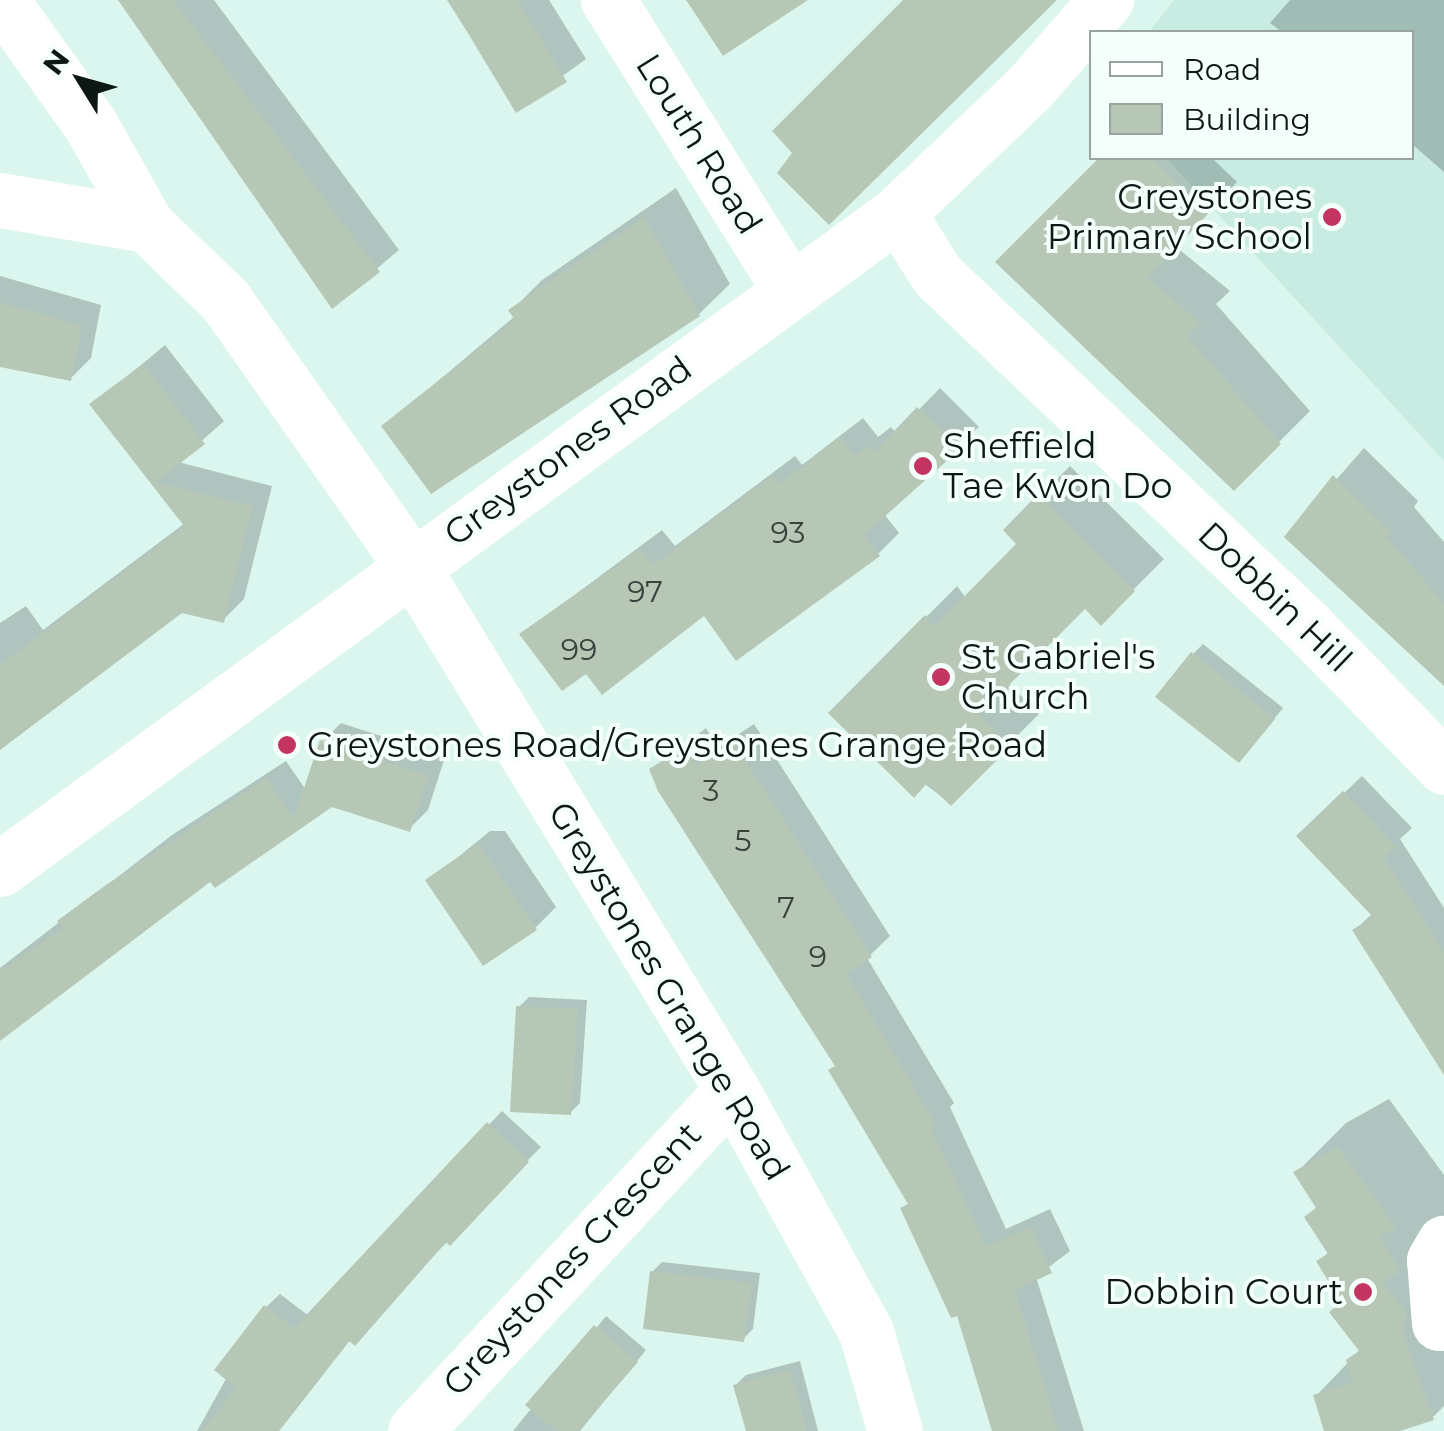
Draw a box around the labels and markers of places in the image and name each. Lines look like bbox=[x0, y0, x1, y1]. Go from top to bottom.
place label: Greystones Primary School bbox=[1047, 176, 1312, 258]
marker: Greystones Primary School bbox=[1321, 206, 1343, 228]
place label: Sheffield Tae Kwon Do bbox=[943, 425, 1173, 507]
marker: Sheffield Tae Kwon Do bbox=[912, 455, 934, 477]
place label: St Gabriel's Church bbox=[961, 636, 1155, 718]
marker: St Gabriel's Church bbox=[930, 666, 952, 688]
place label: Greystones Road/Greystones Grange Road bbox=[307, 724, 1047, 766]
marker: Greystones Road/Greystones Grange Road bbox=[276, 734, 298, 756]
place label: Dobbin Court bbox=[1104, 1271, 1343, 1313]
marker: Dobbin Court bbox=[1352, 1281, 1374, 1303]

